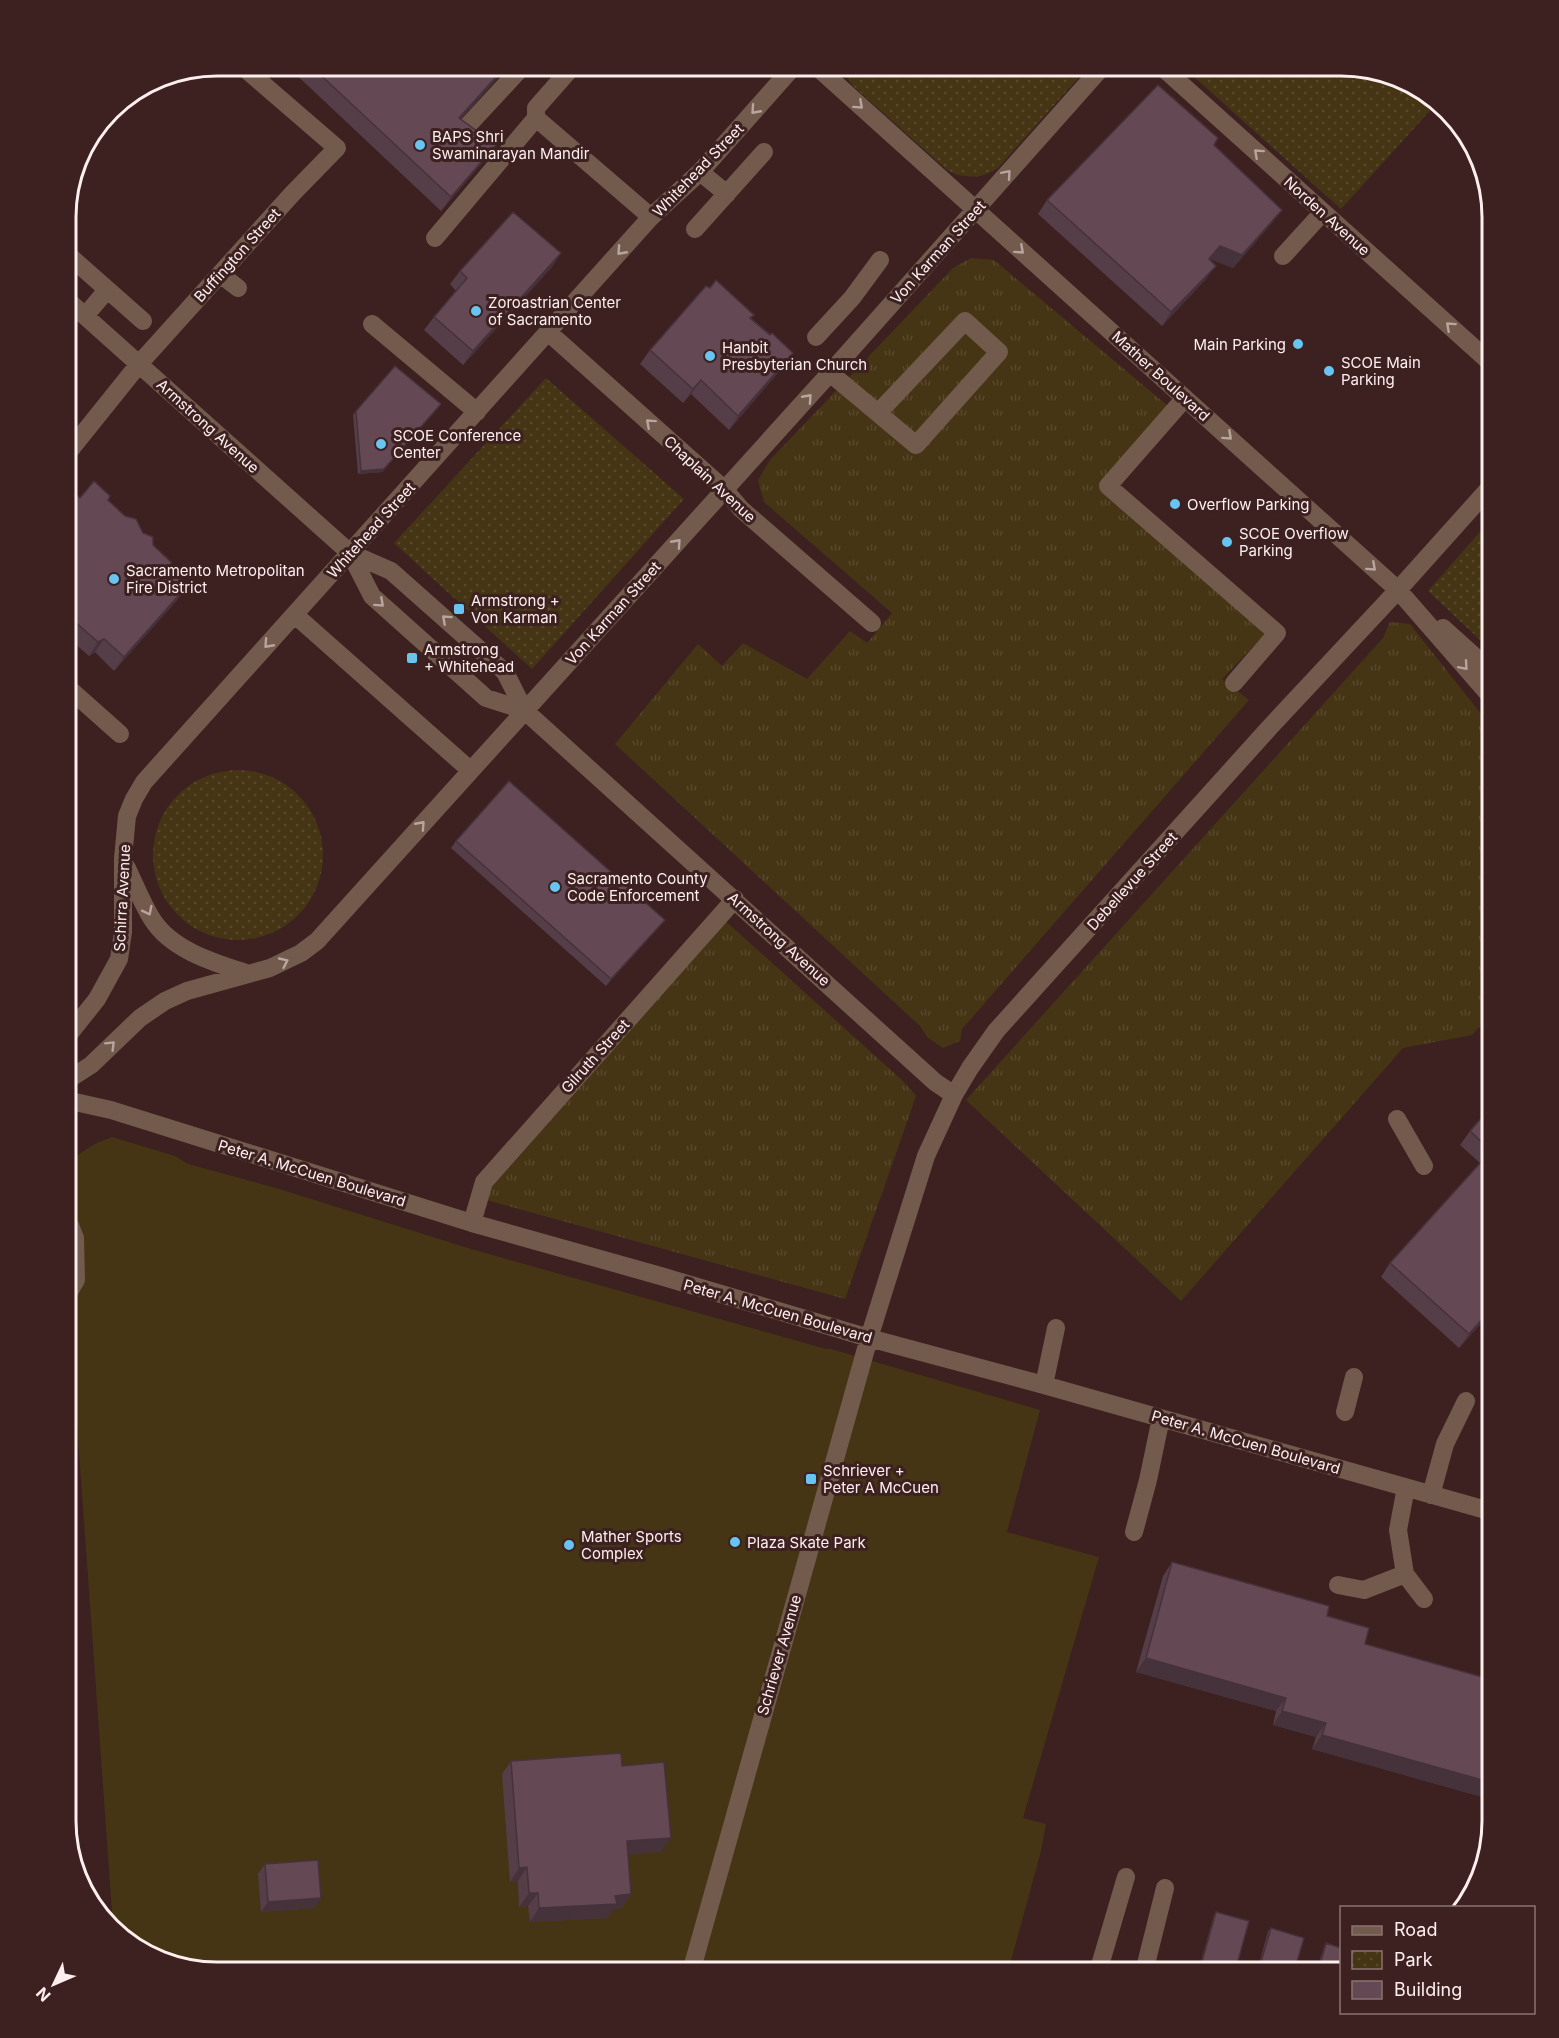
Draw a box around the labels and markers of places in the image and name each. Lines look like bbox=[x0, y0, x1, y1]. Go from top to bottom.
place label: BAPS Shri Swaminarayan Mandir bbox=[432, 127, 590, 163]
marker: BAPS Shri Swaminarayan Mandir bbox=[413, 138, 427, 152]
place label: Zoroastrian Center of Sacramento bbox=[488, 293, 621, 329]
marker: Zoroastrian Center of Sacramento bbox=[469, 304, 483, 318]
place label: Main Parking bbox=[1194, 335, 1286, 354]
marker: Main Parking bbox=[1291, 337, 1305, 351]
place label: Hanbit Presbyterian Church bbox=[722, 338, 867, 374]
marker: Hanbit Presbyterian Church bbox=[703, 349, 717, 363]
place label: SCOE Main Parking bbox=[1341, 353, 1421, 389]
marker: SCOE Main Parking bbox=[1322, 364, 1336, 378]
place label: SCOE Conference Center bbox=[393, 426, 521, 462]
marker: SCOE Conference Center bbox=[374, 437, 388, 451]
place label: Overflow Parking bbox=[1187, 495, 1309, 514]
marker: Overflow Parking bbox=[1168, 497, 1182, 511]
place label: SCOE Overflow Parking bbox=[1239, 524, 1349, 560]
marker: SCOE Overflow Parking bbox=[1220, 535, 1234, 549]
place label: Sacramento Metropolitan Fire District bbox=[126, 561, 305, 597]
marker: Sacramento Metropolitan Fire District bbox=[107, 572, 121, 586]
place label: Armstrong + Von Karman bbox=[471, 591, 560, 627]
marker: Armstrong + Von Karman bbox=[452, 602, 466, 616]
place label: Armstrong + Whitehead bbox=[424, 640, 514, 676]
marker: Armstrong + Whitehead bbox=[405, 651, 419, 665]
place label: Sacramento County Code Enforcement bbox=[567, 869, 708, 905]
marker: Sacramento County Code Enforcement bbox=[548, 880, 562, 894]
place label: Schriever + Peter A McCuen bbox=[823, 1461, 939, 1497]
marker: Schriever + Peter A McCuen bbox=[804, 1472, 818, 1486]
place label: Mather Sports Complex bbox=[581, 1527, 682, 1563]
place label: Plaza Skate Park bbox=[747, 1533, 866, 1552]
marker: Plaza Skate Park bbox=[728, 1535, 742, 1549]
marker: Mather Sports Complex bbox=[562, 1538, 576, 1552]

